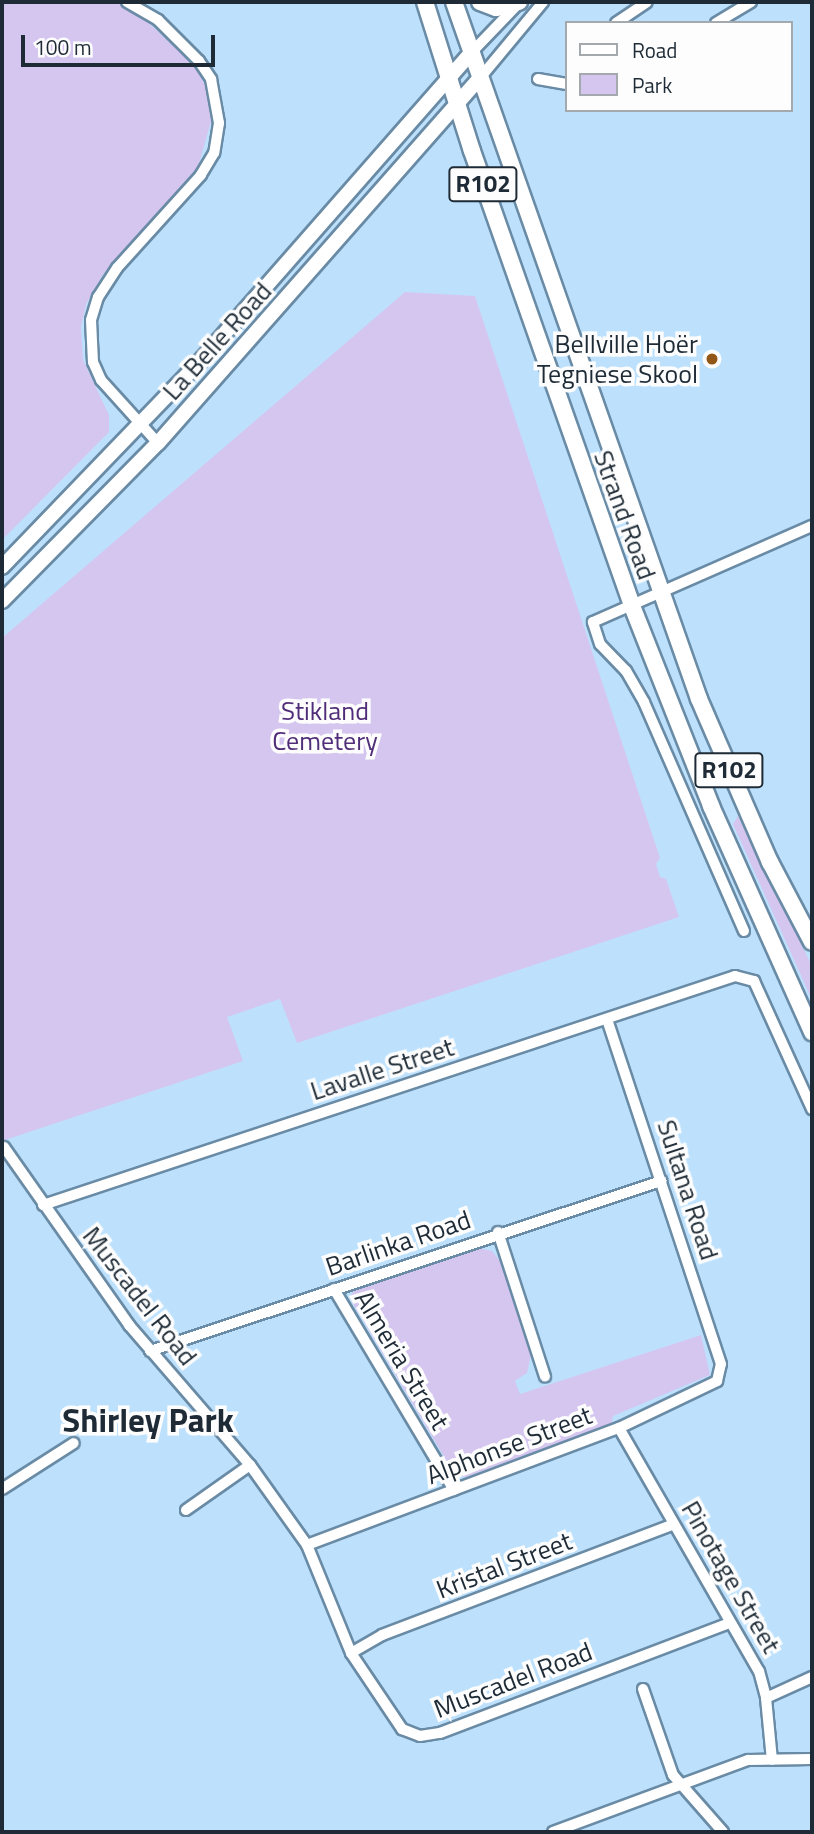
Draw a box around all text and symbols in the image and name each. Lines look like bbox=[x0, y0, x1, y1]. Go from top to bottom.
scale bar bbox=[24, 21, 219, 65]
legend bbox=[566, 21, 793, 112]
text: 100 m bbox=[34, 31, 91, 63]
text: Road bbox=[632, 34, 677, 66]
text: Park bbox=[632, 69, 672, 101]
road number: R102 bbox=[448, 164, 518, 204]
street label: La Belle Road bbox=[156, 276, 278, 406]
place label: Bellville Hoër Tegniese Skool bbox=[537, 328, 698, 390]
marker: Bellville Hoër Tegniese Skool bbox=[704, 351, 720, 367]
street label: Strand Road bbox=[587, 446, 663, 584]
park label: Stikland Cemetery bbox=[272, 695, 378, 756]
road number: R102 bbox=[694, 750, 764, 790]
street label: Lavalle Street bbox=[307, 1031, 457, 1107]
street label: Sultana Road bbox=[651, 1116, 725, 1264]
street label: Barlinka Road bbox=[321, 1204, 475, 1282]
street label: Muscadel Road bbox=[76, 1221, 204, 1371]
street label: Almeria Street bbox=[348, 1285, 456, 1435]
street label: Alphonse Street bbox=[422, 1399, 596, 1491]
district label: Shirley Park bbox=[62, 1401, 234, 1441]
street label: Pinotage Street bbox=[675, 1496, 787, 1658]
street label: Kristal Street bbox=[432, 1525, 576, 1605]
street label: Muscadel Road bbox=[429, 1636, 597, 1724]

